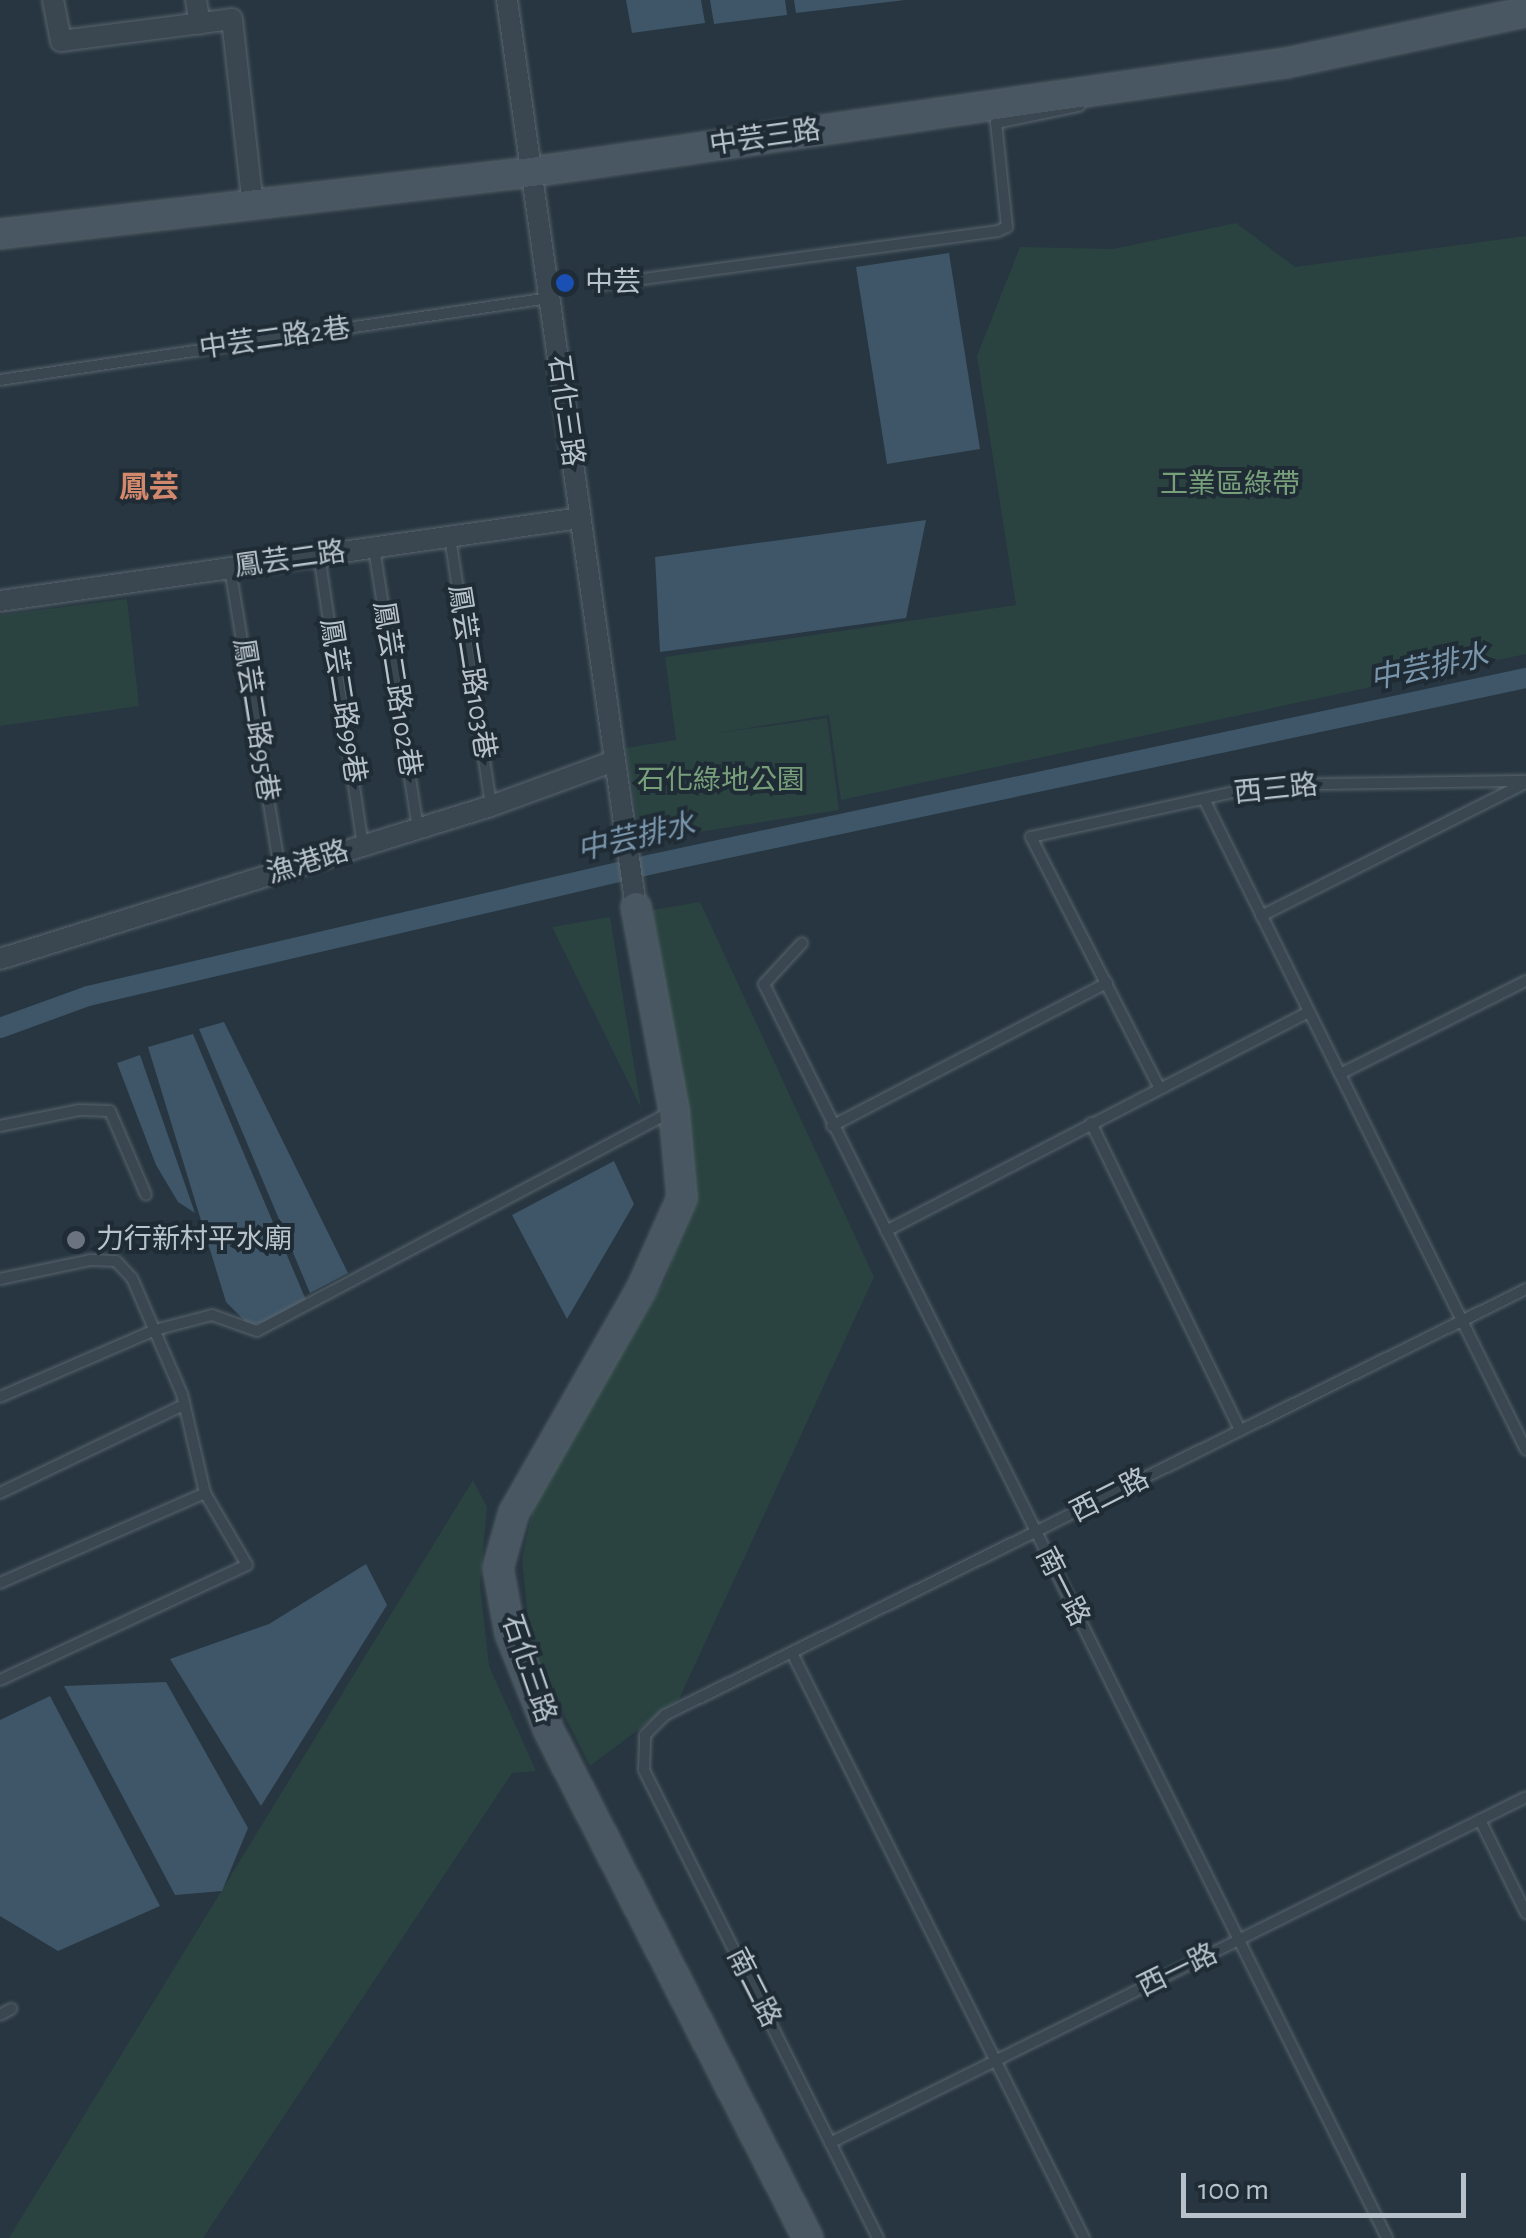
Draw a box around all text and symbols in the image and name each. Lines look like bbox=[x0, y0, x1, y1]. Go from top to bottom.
street label: 中芸三路 bbox=[707, 114, 823, 162]
place label: 中芸 bbox=[585, 266, 641, 300]
marker: 中芸 bbox=[554, 272, 576, 294]
street label: 中芸二路2巷 bbox=[197, 312, 353, 366]
street label: 石化三路 bbox=[541, 353, 589, 469]
park label: 工業區綠帶 bbox=[1160, 468, 1300, 502]
district label: 鳳芸 bbox=[119, 470, 179, 506]
street label: 鳳芸二路 bbox=[232, 536, 348, 584]
street label: 鳳芸二路103巷 bbox=[441, 582, 501, 762]
street label: 鳳芸二路102巷 bbox=[366, 599, 426, 779]
street label: 鳳芸二路99巷 bbox=[312, 616, 372, 786]
street label: 鳳芸二路95巷 bbox=[226, 636, 284, 804]
water label: 中芸排水 bbox=[1367, 638, 1491, 698]
park label: 石化綠地公園 bbox=[637, 764, 805, 798]
street label: 西三路 bbox=[1232, 769, 1320, 811]
water label: 中芸排水 bbox=[573, 807, 699, 869]
street label: 漁港路 bbox=[263, 835, 353, 891]
place label: 力行新村平水廟 bbox=[96, 1223, 292, 1257]
marker: 力行新村平水廟 bbox=[65, 1229, 87, 1251]
street label: 西二路 bbox=[1065, 1462, 1155, 1530]
street label: 南一路 bbox=[1028, 1542, 1096, 1632]
street label: 石化三路 bbox=[494, 1611, 562, 1727]
street label: 西一路 bbox=[1133, 1937, 1223, 2005]
street label: 南二路 bbox=[719, 1943, 787, 2033]
scale bar bbox=[1186, 2153, 1471, 2215]
text: 100 m bbox=[1198, 2175, 1269, 2205]

